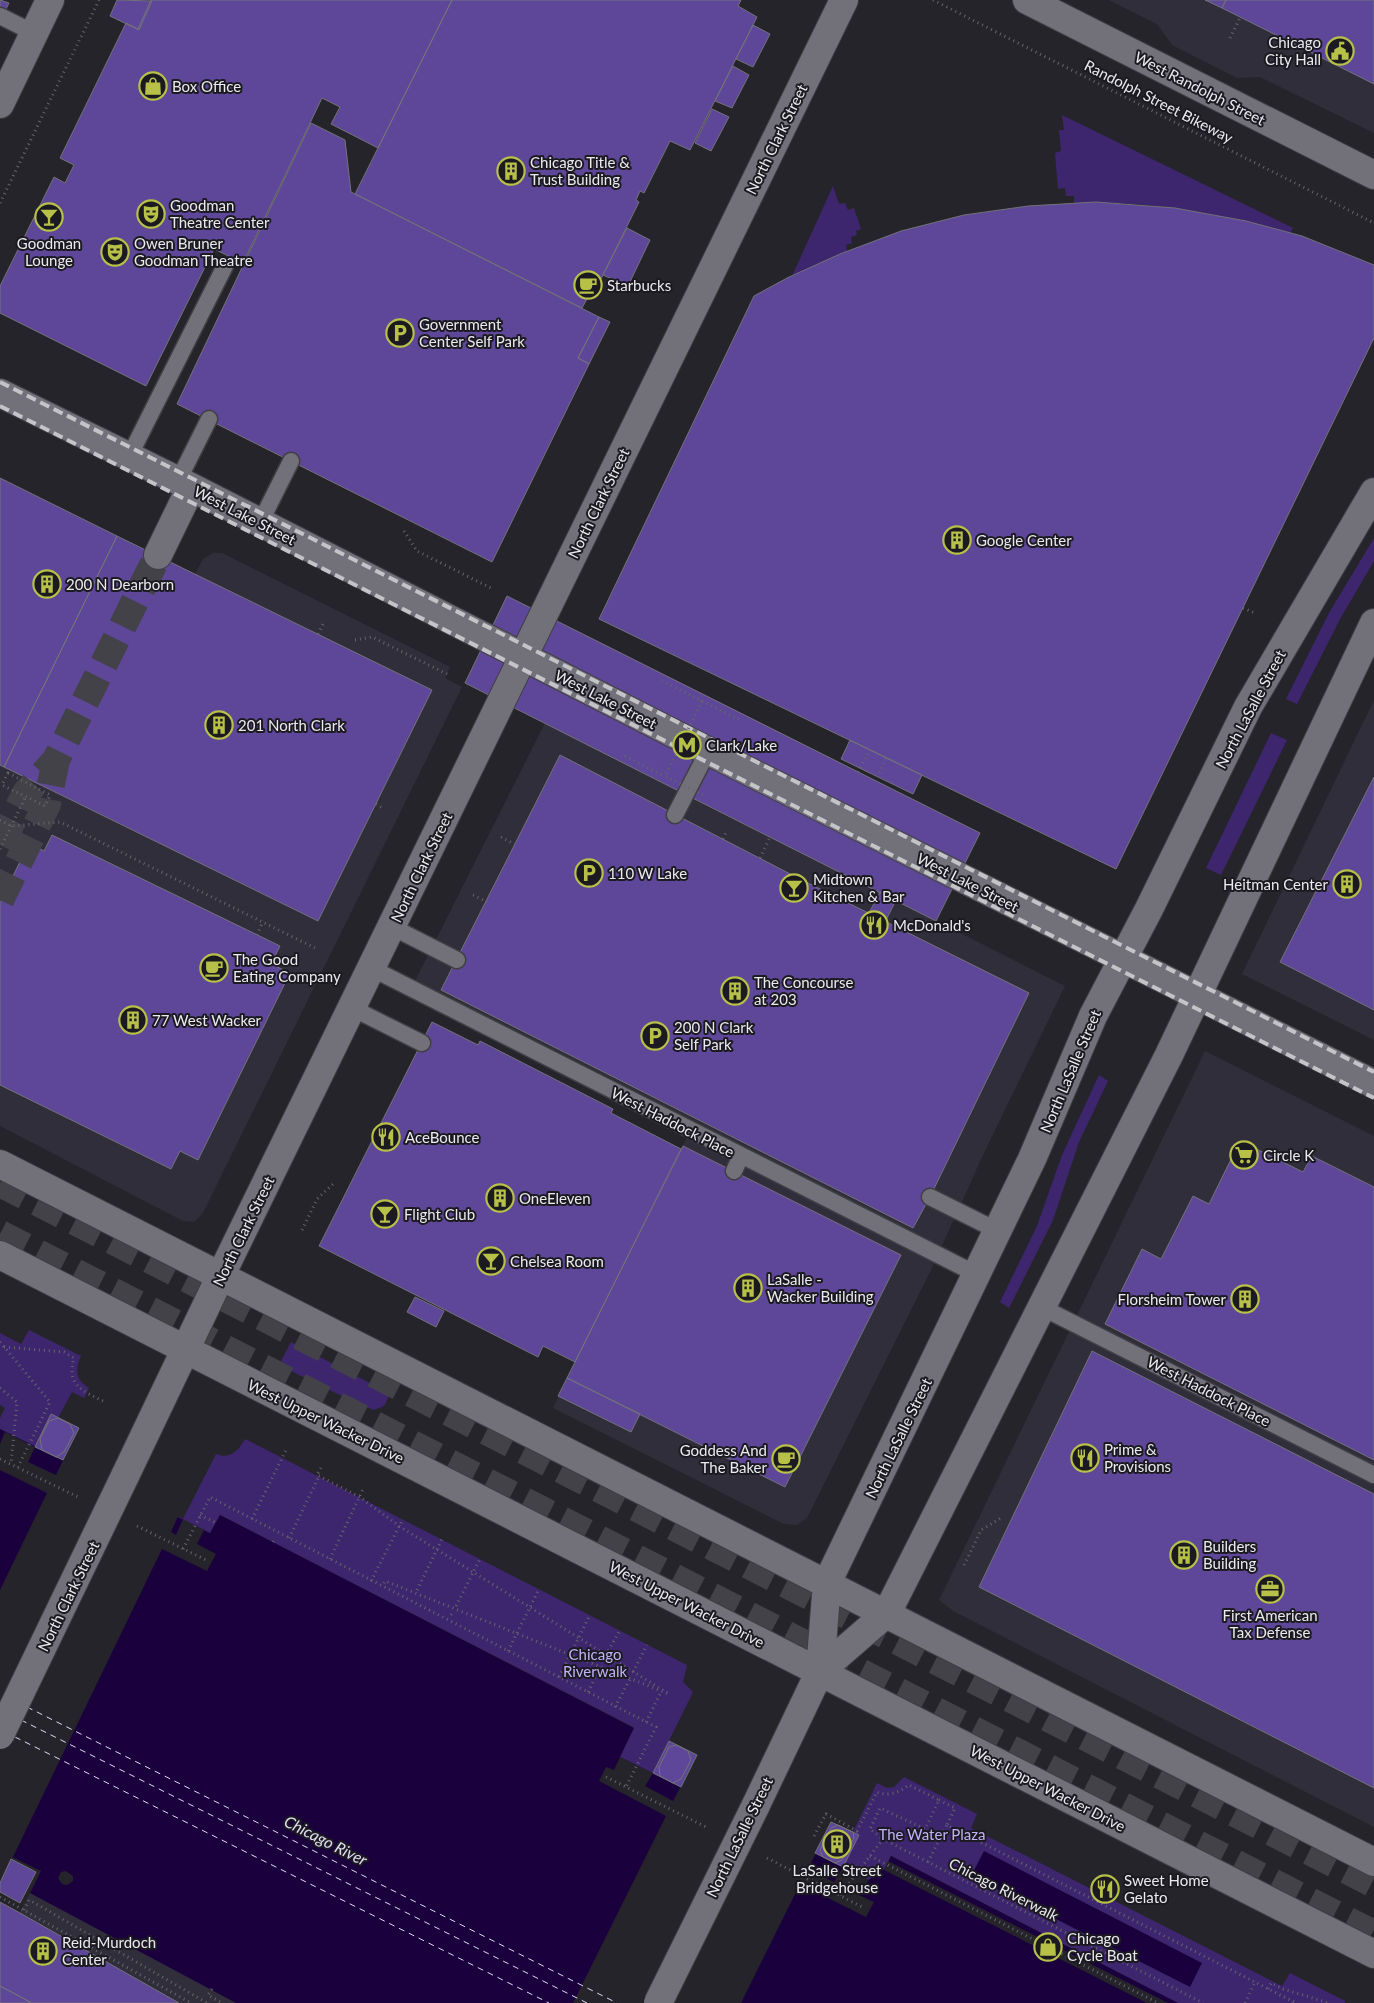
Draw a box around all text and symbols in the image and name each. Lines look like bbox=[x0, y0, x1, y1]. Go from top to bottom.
place label: Chicago City Hall bbox=[1265, 33, 1321, 68]
public building icon: Chicago City Hall bbox=[1325, 36, 1355, 66]
street label: West Randolph Street bbox=[1132, 47, 1269, 129]
street label: Randolph Street Bikeway bbox=[1082, 56, 1237, 146]
shop icon: Box Office bbox=[138, 71, 168, 101]
place label: Box Office bbox=[172, 77, 241, 95]
street label: North Clark Street bbox=[742, 80, 811, 197]
place label: Chicago Title & Trust Building bbox=[530, 153, 630, 188]
building icon: Chicago Title & Trust Building bbox=[496, 156, 526, 186]
place label: Goodman Theatre Center bbox=[170, 196, 270, 231]
theatre icon: Goodman Theatre Center bbox=[136, 199, 166, 229]
bar icon: Goodman Lounge bbox=[34, 202, 64, 232]
place label: Goodman Lounge bbox=[17, 234, 81, 269]
place label: Owen Bruner Goodman Theatre bbox=[134, 234, 253, 269]
theatre icon: Owen Bruner Goodman Theatre bbox=[100, 237, 130, 267]
cafe icon: Starbucks bbox=[573, 270, 603, 300]
place label: Starbucks bbox=[607, 276, 671, 294]
place label: Government Center Self Park bbox=[419, 315, 525, 350]
parking icon: Government Center Self Park bbox=[385, 318, 415, 348]
street label: North Clark Street bbox=[564, 444, 633, 561]
street label: West Lake Street bbox=[191, 482, 300, 549]
building icon: Google Center bbox=[942, 525, 972, 555]
place label: Google Center bbox=[976, 531, 1072, 549]
building icon: 200 N Dearborn bbox=[32, 569, 62, 599]
place label: 200 N Dearborn bbox=[66, 575, 174, 593]
street label: North LaSalle Street bbox=[1211, 646, 1289, 771]
street label: West Lake Street bbox=[552, 666, 661, 733]
building icon: 201 North Clark bbox=[204, 710, 234, 740]
place label: 201 North Clark bbox=[238, 716, 345, 734]
metro station icon: Clark/Lake bbox=[672, 730, 702, 760]
place label: Clark/Lake bbox=[706, 736, 777, 754]
street label: North Clark Street bbox=[387, 808, 456, 925]
street label: West Lake Street bbox=[914, 849, 1023, 916]
parking icon: 110 W Lake bbox=[574, 858, 604, 888]
place label: 110 W Lake bbox=[608, 864, 687, 882]
building icon: Heitman Center bbox=[1332, 869, 1362, 899]
place label: Midtown Kitchen & Bar bbox=[813, 870, 905, 905]
bar icon: Midtown Kitchen & Bar bbox=[779, 873, 809, 903]
place label: Heitman Center bbox=[1223, 875, 1329, 893]
restaurant icon: McDonald's bbox=[859, 910, 889, 940]
place label: McDonald's bbox=[893, 916, 971, 934]
place label: The Good Eating Company bbox=[233, 950, 341, 985]
cafe icon: The Good Eating Company bbox=[199, 953, 229, 983]
place label: The Concourse at 203 bbox=[754, 973, 853, 1008]
building icon: The Concourse at 203 bbox=[720, 976, 750, 1006]
building icon: 77 West Wacker bbox=[118, 1005, 148, 1035]
street label: North LaSalle Street bbox=[1036, 1006, 1104, 1135]
place label: 77 West Wacker bbox=[152, 1011, 262, 1029]
place label: 200 N Clark Self Park bbox=[674, 1018, 754, 1053]
parking icon: 200 N Clark Self Park bbox=[640, 1021, 670, 1051]
street label: West Haddock Place bbox=[608, 1083, 738, 1161]
restaurant icon: AceBounce bbox=[371, 1122, 401, 1152]
place label: AceBounce bbox=[405, 1128, 480, 1146]
supermarket icon: Circle K bbox=[1229, 1140, 1259, 1170]
place label: Circle K bbox=[1263, 1146, 1314, 1164]
street label: North Clark Street bbox=[209, 1172, 278, 1289]
building icon: OneEleven bbox=[485, 1183, 515, 1213]
place label: OneEleven bbox=[519, 1189, 591, 1207]
bar icon: Flight Club bbox=[370, 1199, 400, 1229]
place label: Flight Club bbox=[404, 1205, 475, 1223]
bar icon: Chelsea Room bbox=[476, 1246, 506, 1276]
place label: Chelsea Room bbox=[510, 1252, 604, 1270]
place label: LaSalle - Wacker Building bbox=[767, 1270, 874, 1305]
building icon: LaSalle - Wacker Building bbox=[733, 1273, 763, 1303]
building icon: Florsheim Tower bbox=[1230, 1284, 1260, 1314]
place label: Florsheim Tower bbox=[1118, 1290, 1227, 1308]
street label: West Haddock Place bbox=[1144, 1352, 1274, 1430]
street label: North LaSalle Street bbox=[861, 1374, 935, 1501]
street label: West Upper Wacker Drive bbox=[245, 1375, 407, 1467]
place label: Prime & Provisions bbox=[1104, 1440, 1171, 1475]
place label: Goddess And The Baker bbox=[680, 1441, 768, 1476]
restaurant icon: Prime & Provisions bbox=[1070, 1443, 1100, 1473]
cafe icon: Goddess And The Baker bbox=[771, 1444, 801, 1474]
street label: North Clark Street bbox=[34, 1537, 103, 1654]
place label: Builders Building bbox=[1203, 1537, 1256, 1572]
building icon: Builders Building bbox=[1169, 1540, 1199, 1570]
street label: West Upper Wacker Drive bbox=[606, 1557, 768, 1651]
office icon: First American Tax Defense bbox=[1255, 1574, 1285, 1604]
place label: First American Tax Defense bbox=[1222, 1606, 1318, 1641]
park label: Chicago Riverwalk bbox=[563, 1645, 627, 1680]
street label: West Upper Wacker Drive bbox=[967, 1741, 1129, 1835]
street label: North LaSalle Street bbox=[702, 1773, 776, 1900]
water label: Chicago River bbox=[281, 1811, 371, 1869]
park label: The Water Plaza bbox=[878, 1825, 986, 1843]
building icon: LaSalle Street Bridgehouse bbox=[822, 1829, 852, 1859]
street label: Chicago Riverwalk bbox=[946, 1854, 1062, 1925]
place label: LaSalle Street Bridgehouse bbox=[793, 1861, 882, 1896]
place label: Sweet Home Gelato bbox=[1124, 1871, 1209, 1906]
restaurant icon: Sweet Home Gelato bbox=[1090, 1874, 1120, 1904]
place label: Chicago Cycle Boat bbox=[1067, 1929, 1138, 1964]
shop icon: Chicago Cycle Boat bbox=[1033, 1932, 1063, 1962]
place label: Reid-Murdoch Center bbox=[62, 1933, 156, 1968]
building icon: Reid-Murdoch Center bbox=[28, 1936, 58, 1966]

